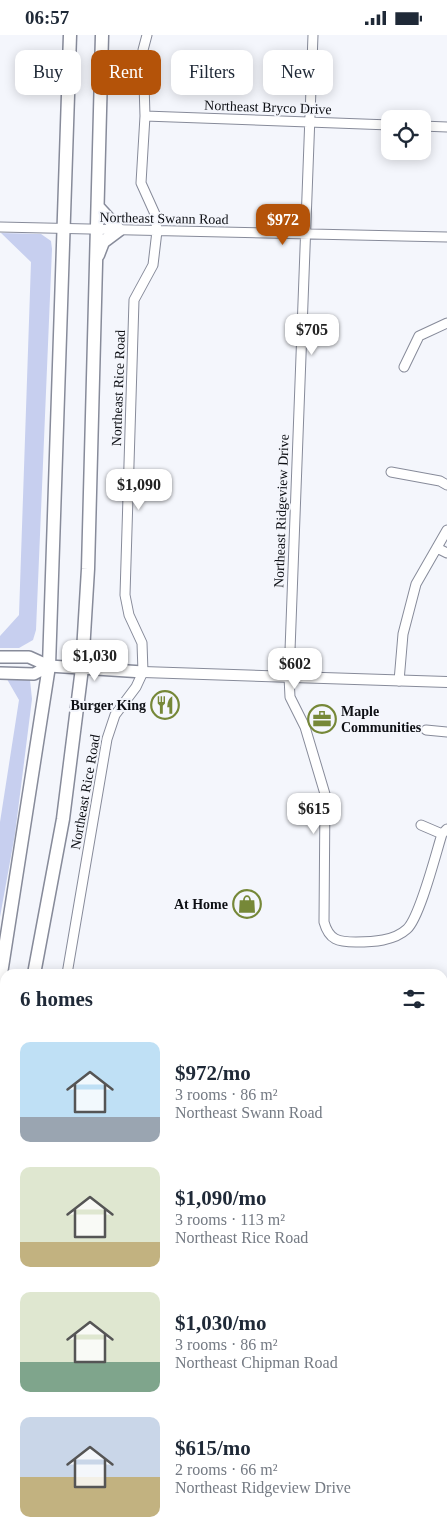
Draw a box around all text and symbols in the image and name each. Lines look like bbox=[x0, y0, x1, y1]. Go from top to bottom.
text: 06:57 bbox=[25, 7, 69, 28]
chip: Buy bbox=[15, 50, 81, 95]
chip: Rent bbox=[91, 50, 161, 95]
chip: Filters bbox=[171, 50, 253, 95]
chip: New bbox=[263, 50, 333, 95]
street label: Northeast Bryco Drive bbox=[204, 98, 332, 117]
map controls bbox=[381, 110, 431, 160]
button: locate bbox=[381, 110, 431, 160]
pin: $972 bbox=[253, 203, 313, 246]
street label: Northeast Swann Road bbox=[99, 210, 229, 227]
text: $972 bbox=[267, 211, 299, 228]
pin: $705 bbox=[282, 313, 342, 356]
text: $705 bbox=[296, 321, 328, 338]
street label: Northeast Rice Road bbox=[109, 329, 128, 447]
street label: Northeast Ridgeview Drive bbox=[271, 434, 292, 588]
pin: $1,090 bbox=[98, 469, 180, 511]
text: $1,090 bbox=[117, 476, 161, 493]
pin: $1,030 bbox=[54, 639, 136, 682]
text: $1,030 bbox=[73, 647, 117, 664]
pin: $602 bbox=[265, 647, 325, 690]
text: $602 bbox=[279, 655, 311, 672]
restaurant icon: Burger King bbox=[150, 690, 180, 720]
place label: Burger King bbox=[70, 698, 146, 713]
office icon: Maple Communities bbox=[307, 704, 337, 734]
place label: Maple Communities bbox=[341, 704, 422, 735]
street label: Northeast Rice Road bbox=[68, 733, 103, 851]
pin: $615 bbox=[284, 793, 344, 835]
text: $615 bbox=[298, 800, 330, 817]
shop icon: At Home bbox=[232, 889, 262, 919]
place label: At Home bbox=[174, 897, 228, 912]
icon: filters bbox=[400, 985, 428, 1013]
text: 6 homes bbox=[20, 987, 93, 1011]
text: $972/mo bbox=[175, 1061, 251, 1085]
icon: home bbox=[60, 1062, 120, 1122]
text: 3 rooms · 86 m² bbox=[175, 1086, 278, 1103]
text: Northeast Swann Road bbox=[175, 1104, 323, 1121]
text: $1,090/mo bbox=[175, 1186, 267, 1210]
icon: home bbox=[60, 1187, 120, 1247]
text: 3 rooms · 113 m² bbox=[175, 1211, 285, 1228]
text: Northeast Rice Road bbox=[175, 1229, 308, 1246]
text: $1,030/mo bbox=[175, 1311, 267, 1335]
icon: home bbox=[60, 1312, 120, 1372]
text: 3 rooms · 86 m² bbox=[175, 1336, 278, 1353]
text: Northeast Chipman Road bbox=[175, 1354, 338, 1371]
text: $615/mo bbox=[175, 1436, 251, 1460]
icon: home bbox=[60, 1437, 120, 1497]
text: 2 rooms · 66 m² bbox=[175, 1461, 278, 1478]
text: Northeast Ridgeview Drive bbox=[175, 1479, 351, 1496]

